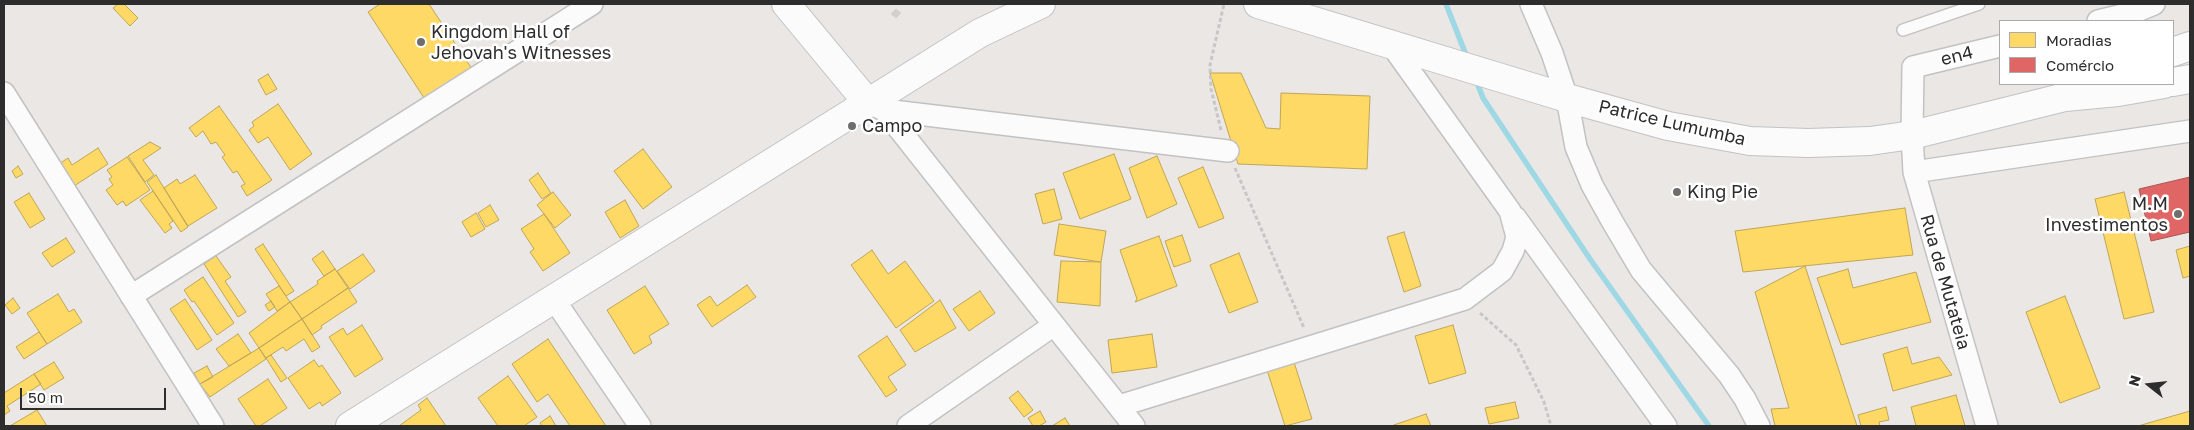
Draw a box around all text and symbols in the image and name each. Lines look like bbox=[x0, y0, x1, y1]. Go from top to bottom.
legend bbox=[1999, 20, 2174, 85]
place label: Kingdom Hall of Jehovah's Witnesses bbox=[431, 21, 611, 64]
text: Moradias bbox=[2046, 31, 2112, 49]
marker: Kingdom Hall of Jehovah's Witnesses bbox=[415, 36, 427, 48]
street label: en4 bbox=[1939, 42, 1975, 70]
text: Comércio bbox=[2046, 56, 2114, 74]
street label: Patrice Lumumba bbox=[1596, 96, 1748, 150]
place label: Campo bbox=[862, 115, 922, 137]
marker: Campo bbox=[846, 120, 858, 132]
place label: King Pie bbox=[1687, 181, 1758, 203]
marker: King Pie bbox=[1671, 186, 1683, 198]
place label: M.M Investimentos bbox=[2045, 193, 2168, 235]
marker: M.M Investimentos bbox=[2172, 208, 2184, 220]
street label: Rua de Mutateia bbox=[1915, 212, 1975, 352]
north arrow bbox=[2124, 360, 2174, 410]
text: N bbox=[2124, 373, 2144, 388]
scale bar bbox=[22, 378, 169, 410]
text: 50 m bbox=[28, 388, 63, 406]

